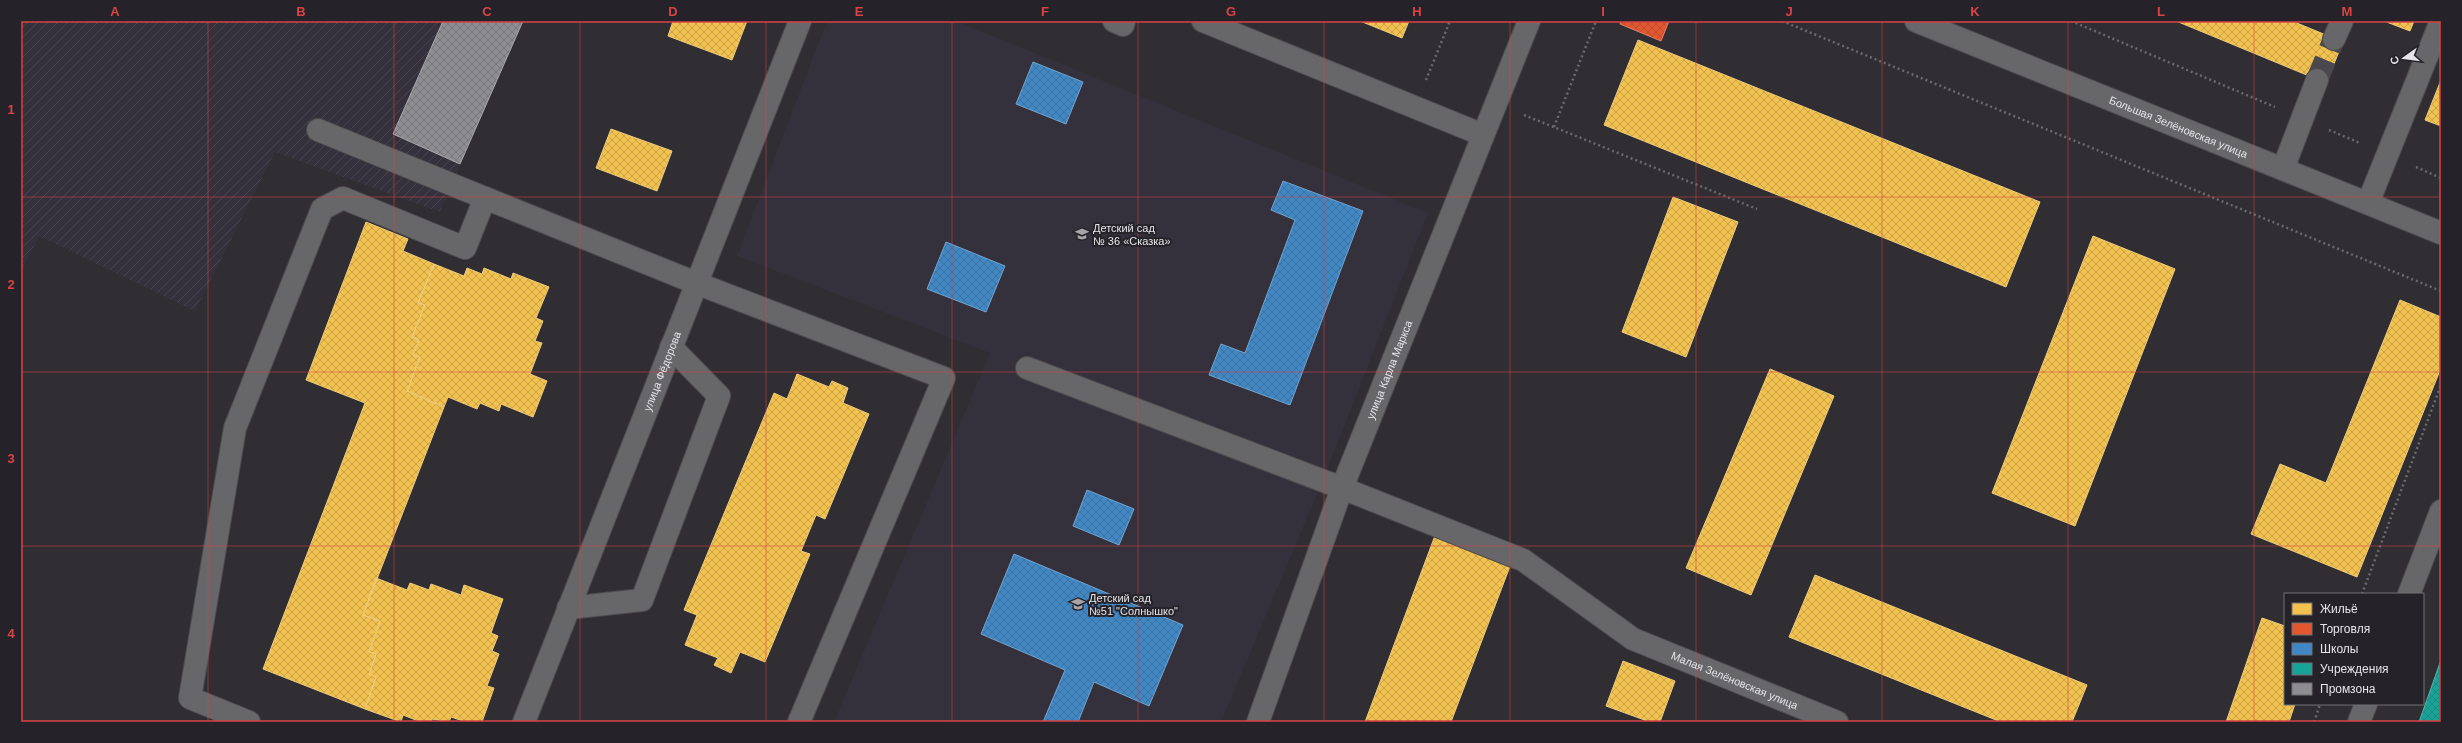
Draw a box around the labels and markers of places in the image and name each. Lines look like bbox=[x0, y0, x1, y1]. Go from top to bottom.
place label: Детский сад № 36 «Сказка» bbox=[1093, 222, 1171, 247]
school or university icon: Детский сад № 36 «Сказка» bbox=[1074, 226, 1090, 242]
place label: Детский сад №51 "Солнышко" bbox=[1089, 592, 1178, 617]
school or university icon: Детский сад №51 "Солнышко" bbox=[1070, 596, 1086, 612]

